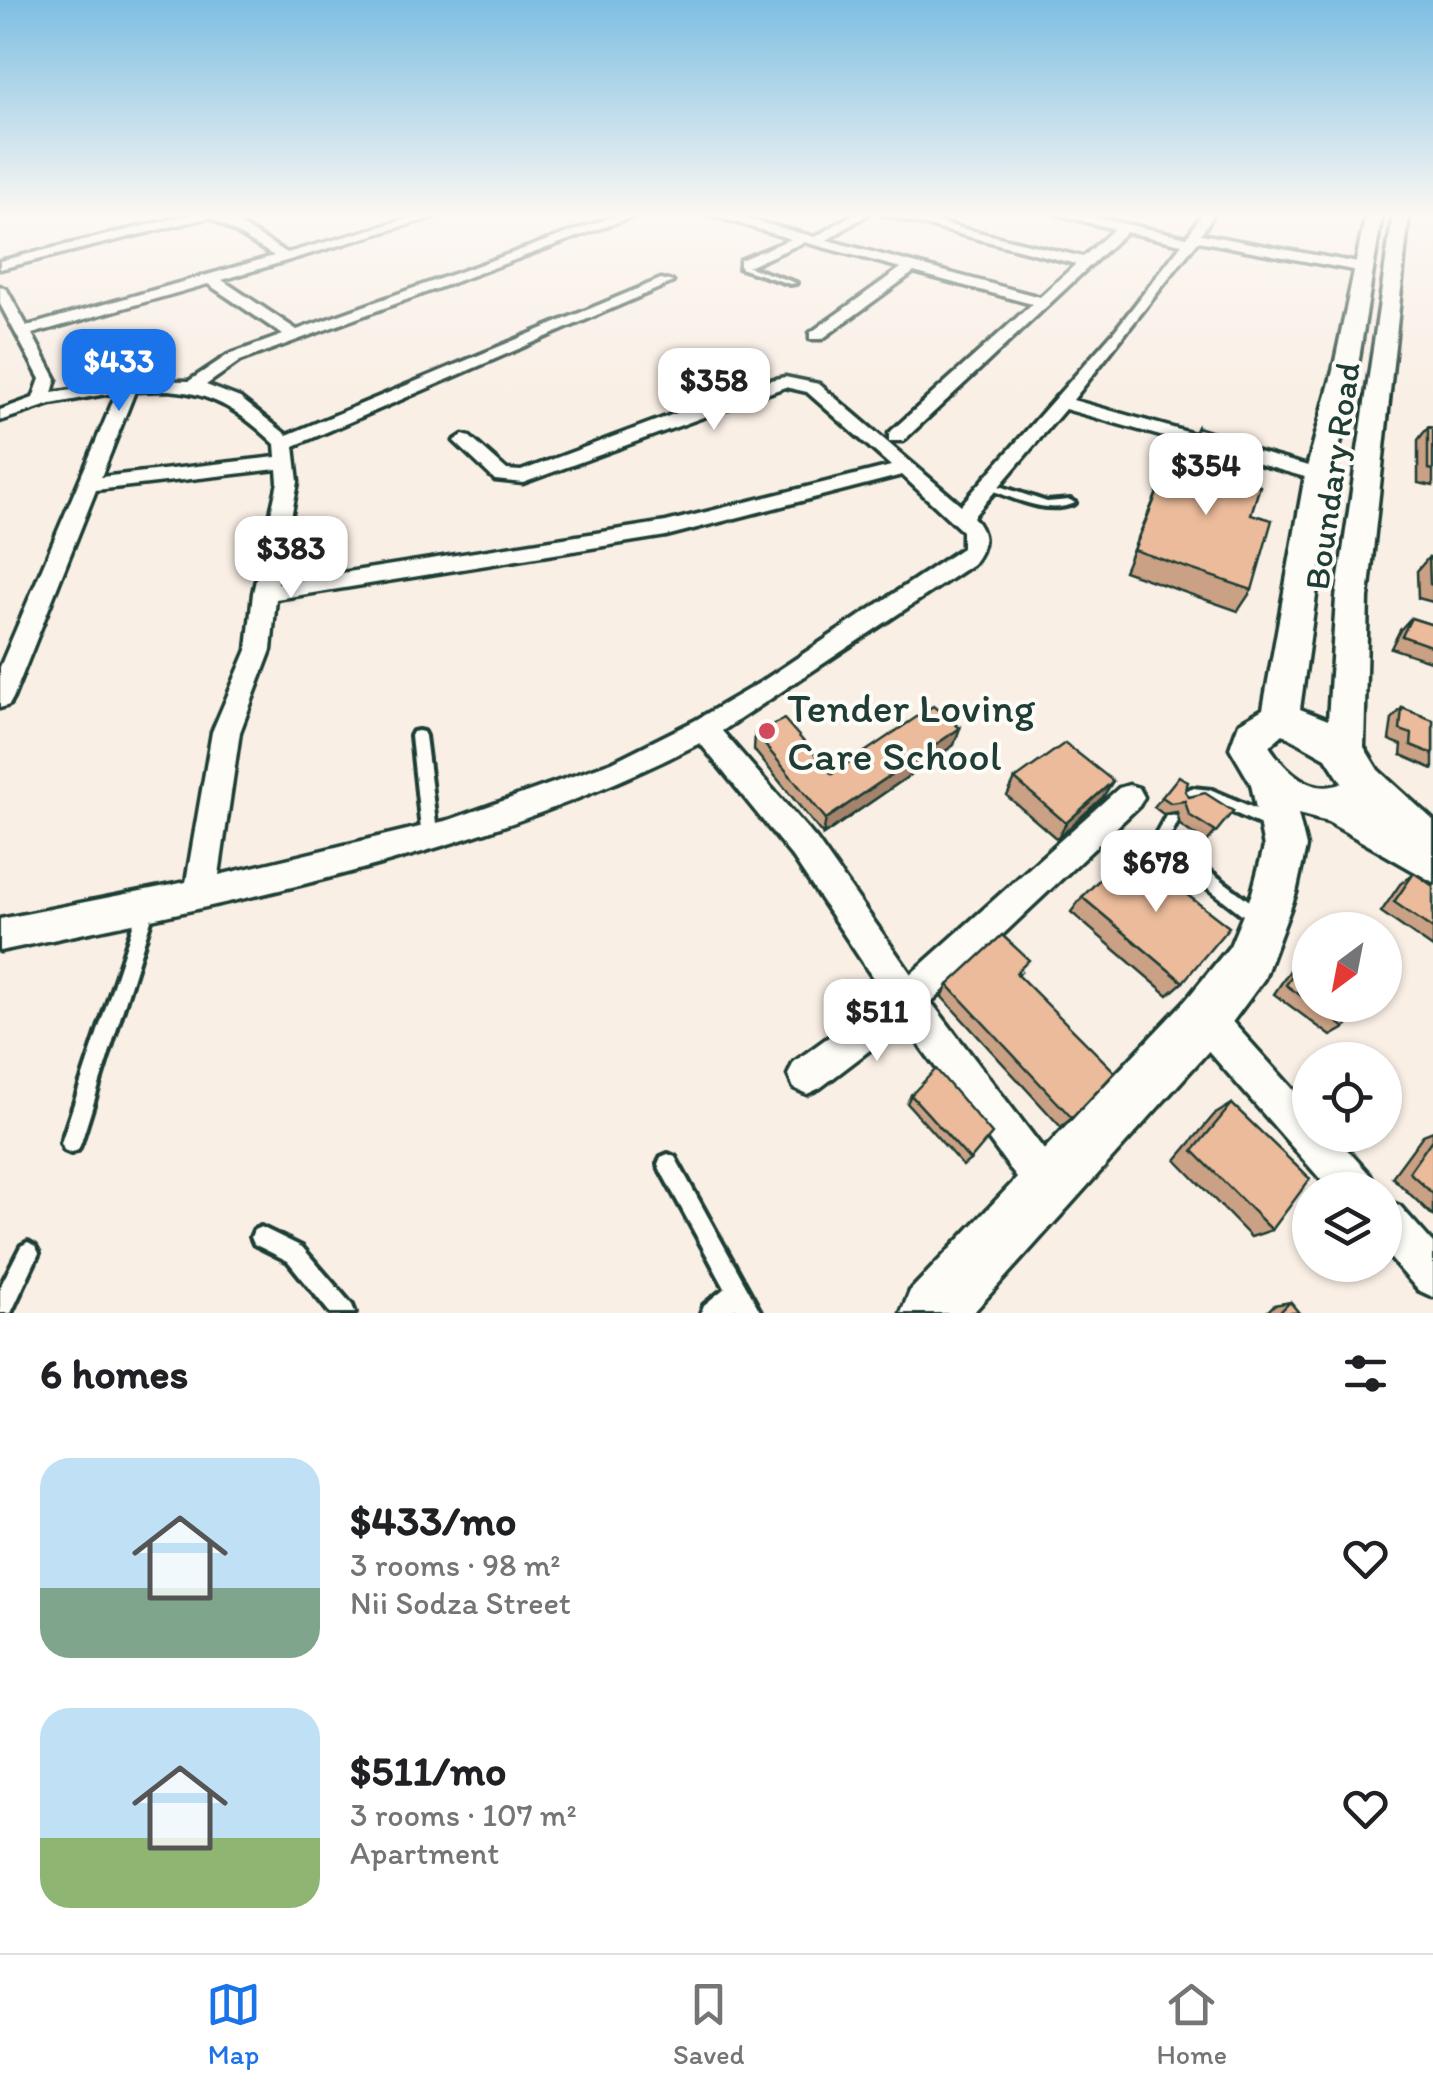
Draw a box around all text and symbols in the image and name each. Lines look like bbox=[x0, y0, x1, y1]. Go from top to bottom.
pin: $433 bbox=[60, 329, 178, 414]
text: $433 bbox=[84, 342, 154, 380]
pin: $358 bbox=[655, 348, 773, 433]
street label: Boundary Road bbox=[1295, 359, 1369, 592]
text: $358 bbox=[680, 361, 748, 399]
pin: $354 bbox=[1147, 433, 1265, 518]
text: $354 bbox=[1171, 446, 1241, 484]
pin: $383 bbox=[232, 516, 350, 601]
text: $383 bbox=[257, 529, 325, 567]
place label: Tender Loving Care School bbox=[787, 682, 1036, 781]
marker: Tender Loving Care School bbox=[756, 720, 778, 742]
pin: $678 bbox=[1097, 830, 1215, 915]
text: $678 bbox=[1123, 843, 1189, 881]
north arrow bbox=[1292, 912, 1402, 1022]
map controls bbox=[1292, 912, 1402, 1282]
pin: $511 bbox=[818, 979, 936, 1064]
text: $511 bbox=[846, 992, 908, 1030]
button: locate bbox=[1292, 1042, 1402, 1152]
button: layers bbox=[1292, 1172, 1402, 1282]
icon: filters bbox=[1338, 1346, 1393, 1401]
text: 6 homes bbox=[40, 1348, 188, 1399]
text: $433/mo bbox=[350, 1495, 517, 1546]
icon: home bbox=[120, 1498, 240, 1618]
icon: heart bbox=[1338, 1531, 1393, 1586]
text: 3 rooms · 98 m² bbox=[350, 1546, 561, 1584]
text: Nii Sodza Street bbox=[350, 1584, 571, 1622]
text: $511/mo bbox=[350, 1745, 507, 1796]
icon: home bbox=[120, 1748, 240, 1868]
icon: heart bbox=[1338, 1781, 1393, 1836]
text: 3 rooms · 107 m² bbox=[350, 1796, 577, 1834]
text: Apartment bbox=[350, 1834, 499, 1872]
tab: Map bbox=[206, 1977, 261, 2071]
tab: Saved bbox=[673, 1977, 744, 2071]
tab: Home bbox=[1156, 1977, 1227, 2071]

